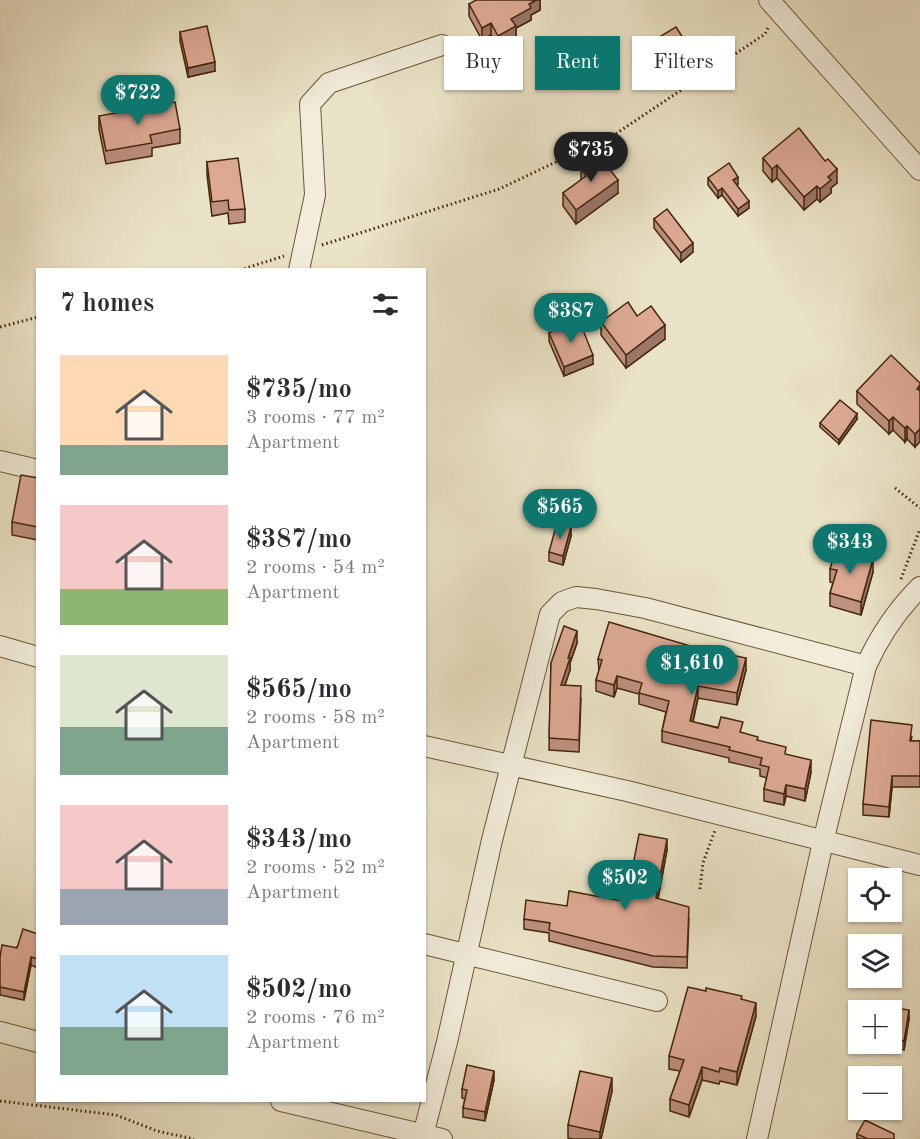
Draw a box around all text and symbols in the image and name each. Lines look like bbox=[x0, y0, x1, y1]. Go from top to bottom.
chip: Buy bbox=[444, 36, 523, 90]
chip: Rent bbox=[535, 36, 620, 90]
chip: Filters bbox=[632, 36, 735, 90]
pin: $722 bbox=[102, 75, 174, 126]
text: $722 bbox=[115, 84, 161, 104]
pin: $735 bbox=[555, 132, 627, 183]
text: $735 bbox=[568, 141, 614, 161]
icon: filters bbox=[369, 288, 402, 321]
text: 7 homes bbox=[60, 291, 154, 317]
pin: $387 bbox=[535, 293, 607, 344]
text: $387 bbox=[548, 302, 594, 322]
text: $735/mo bbox=[246, 377, 352, 403]
icon: home bbox=[108, 379, 180, 451]
text: 3 rooms · 77 m² bbox=[246, 408, 385, 428]
text: Apartment bbox=[246, 433, 340, 453]
pin: $565 bbox=[524, 489, 596, 540]
text: $565 bbox=[537, 498, 583, 518]
pin: $343 bbox=[814, 524, 886, 575]
text: $387/mo bbox=[246, 527, 352, 553]
icon: home bbox=[108, 529, 180, 601]
text: $343 bbox=[827, 533, 873, 553]
text: 2 rooms · 54 m² bbox=[246, 558, 385, 578]
text: Apartment bbox=[246, 583, 340, 603]
pin: $1,610 bbox=[643, 645, 741, 696]
text: $1,610 bbox=[660, 654, 724, 674]
text: $565/mo bbox=[246, 677, 352, 703]
icon: home bbox=[108, 679, 180, 751]
text: 2 rooms · 58 m² bbox=[246, 708, 385, 728]
text: Apartment bbox=[246, 733, 340, 753]
text: $343/mo bbox=[246, 827, 352, 853]
icon: home bbox=[108, 829, 180, 901]
text: 2 rooms · 52 m² bbox=[246, 858, 385, 878]
pin: $502 bbox=[589, 860, 661, 911]
map controls bbox=[848, 868, 902, 1120]
button: locate bbox=[848, 868, 902, 922]
text: $502 bbox=[602, 869, 648, 889]
text: Apartment bbox=[246, 883, 340, 903]
button: layers bbox=[848, 934, 902, 988]
text: $502/mo bbox=[246, 977, 352, 1003]
icon: home bbox=[108, 979, 180, 1051]
button: + bbox=[848, 1000, 902, 1054]
text: 2 rooms · 76 m² bbox=[246, 1008, 385, 1028]
text: Apartment bbox=[246, 1033, 340, 1053]
button: − bbox=[848, 1066, 902, 1120]

